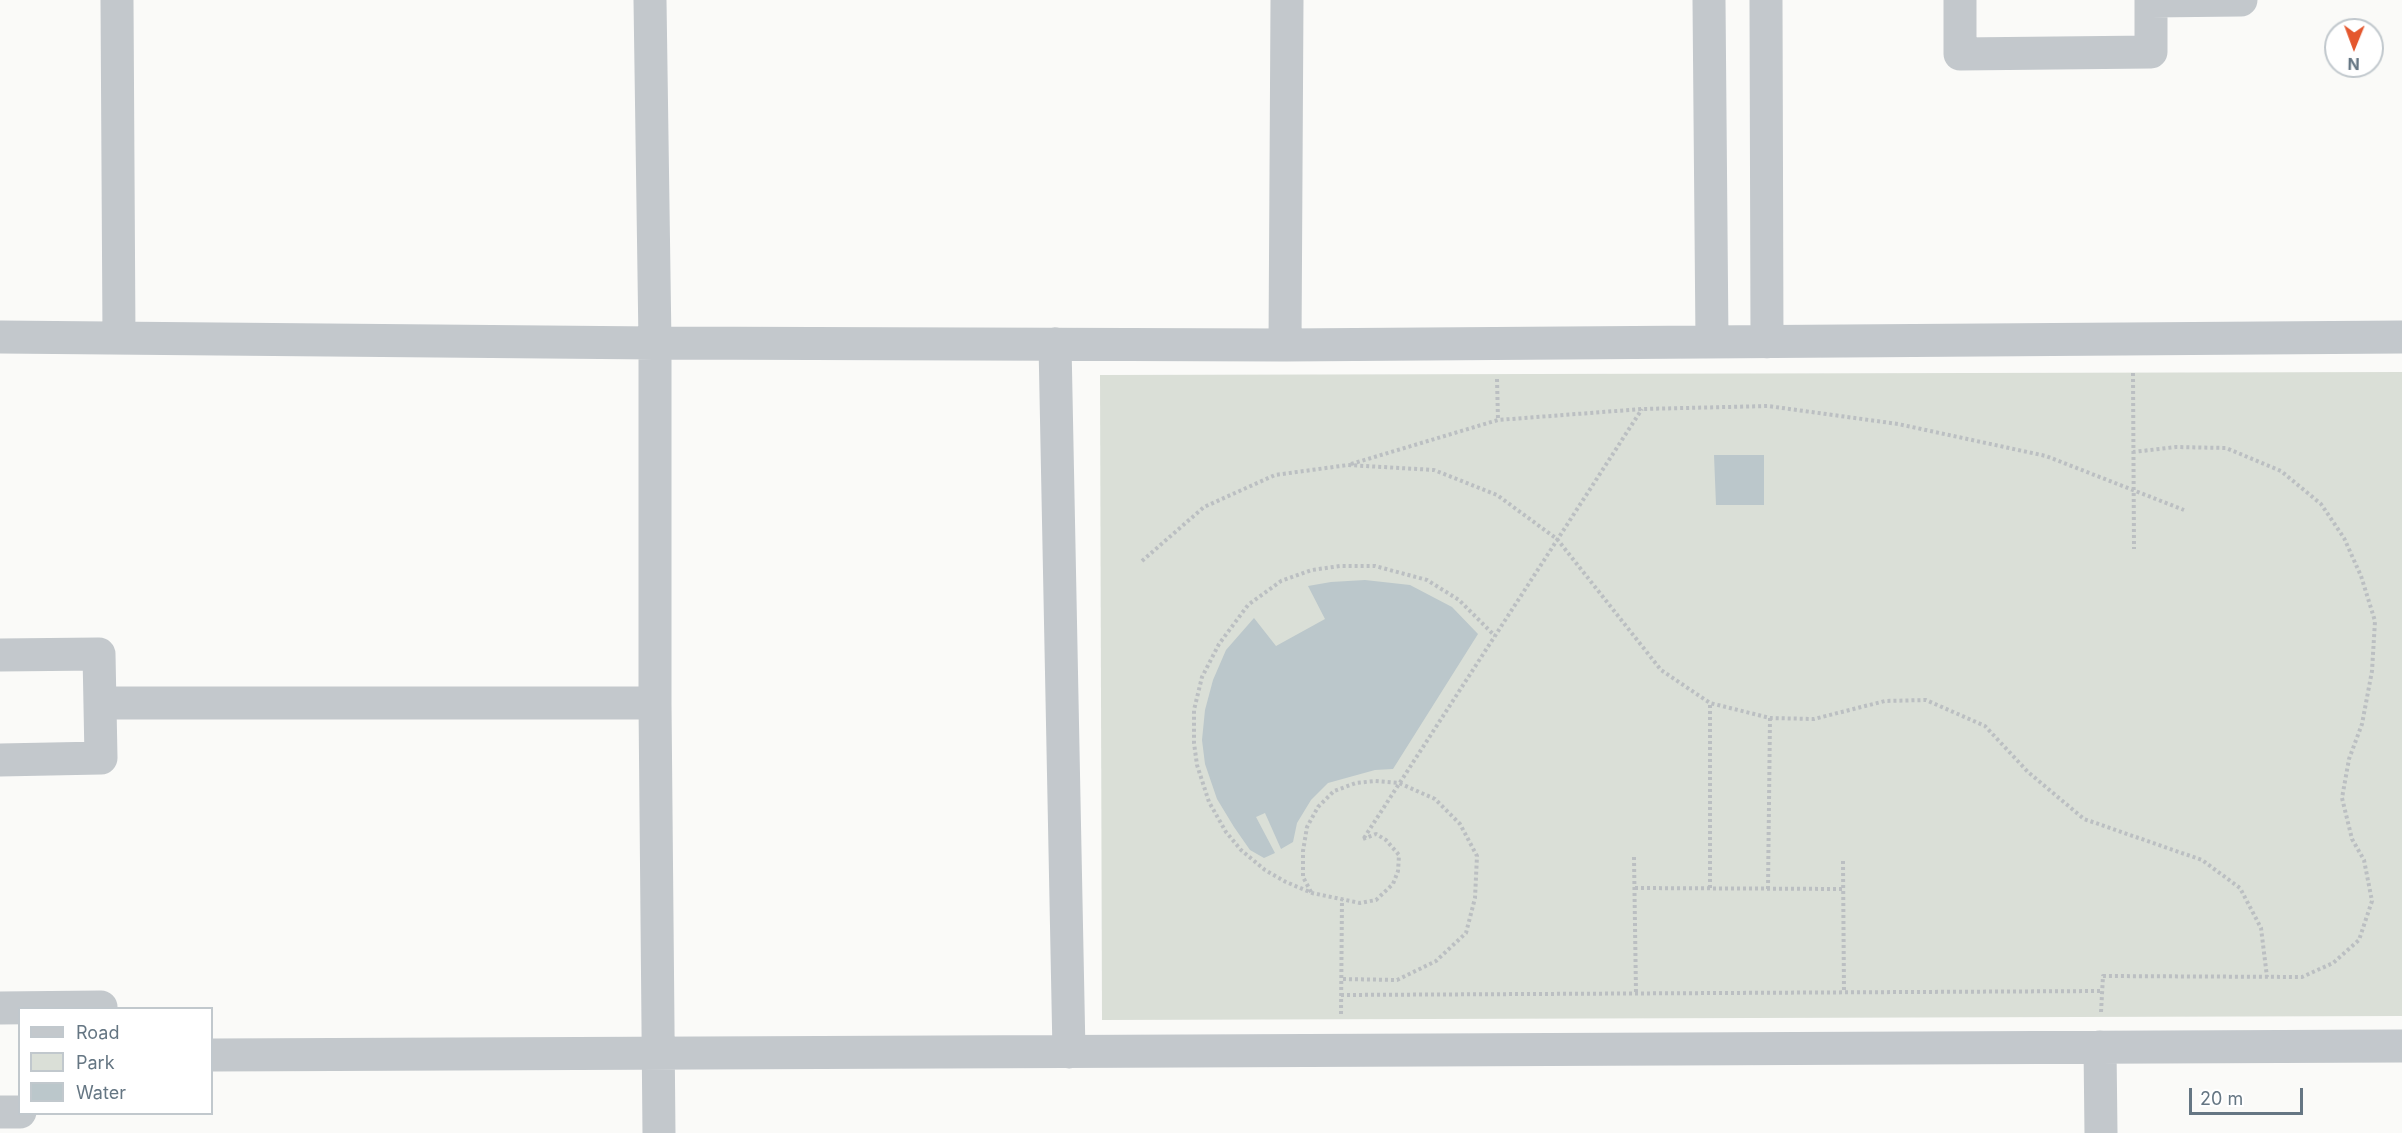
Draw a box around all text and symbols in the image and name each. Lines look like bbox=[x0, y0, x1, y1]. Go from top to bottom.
north arrow bbox=[2324, 18, 2384, 78]
text: N bbox=[2347, 54, 2360, 74]
legend bbox=[18, 1007, 213, 1115]
text: Road bbox=[76, 1022, 119, 1043]
text: Park bbox=[76, 1052, 115, 1073]
scale bar bbox=[2192, 1076, 2306, 1114]
text: Water bbox=[76, 1082, 126, 1103]
text: 20 m bbox=[2200, 1088, 2243, 1109]

